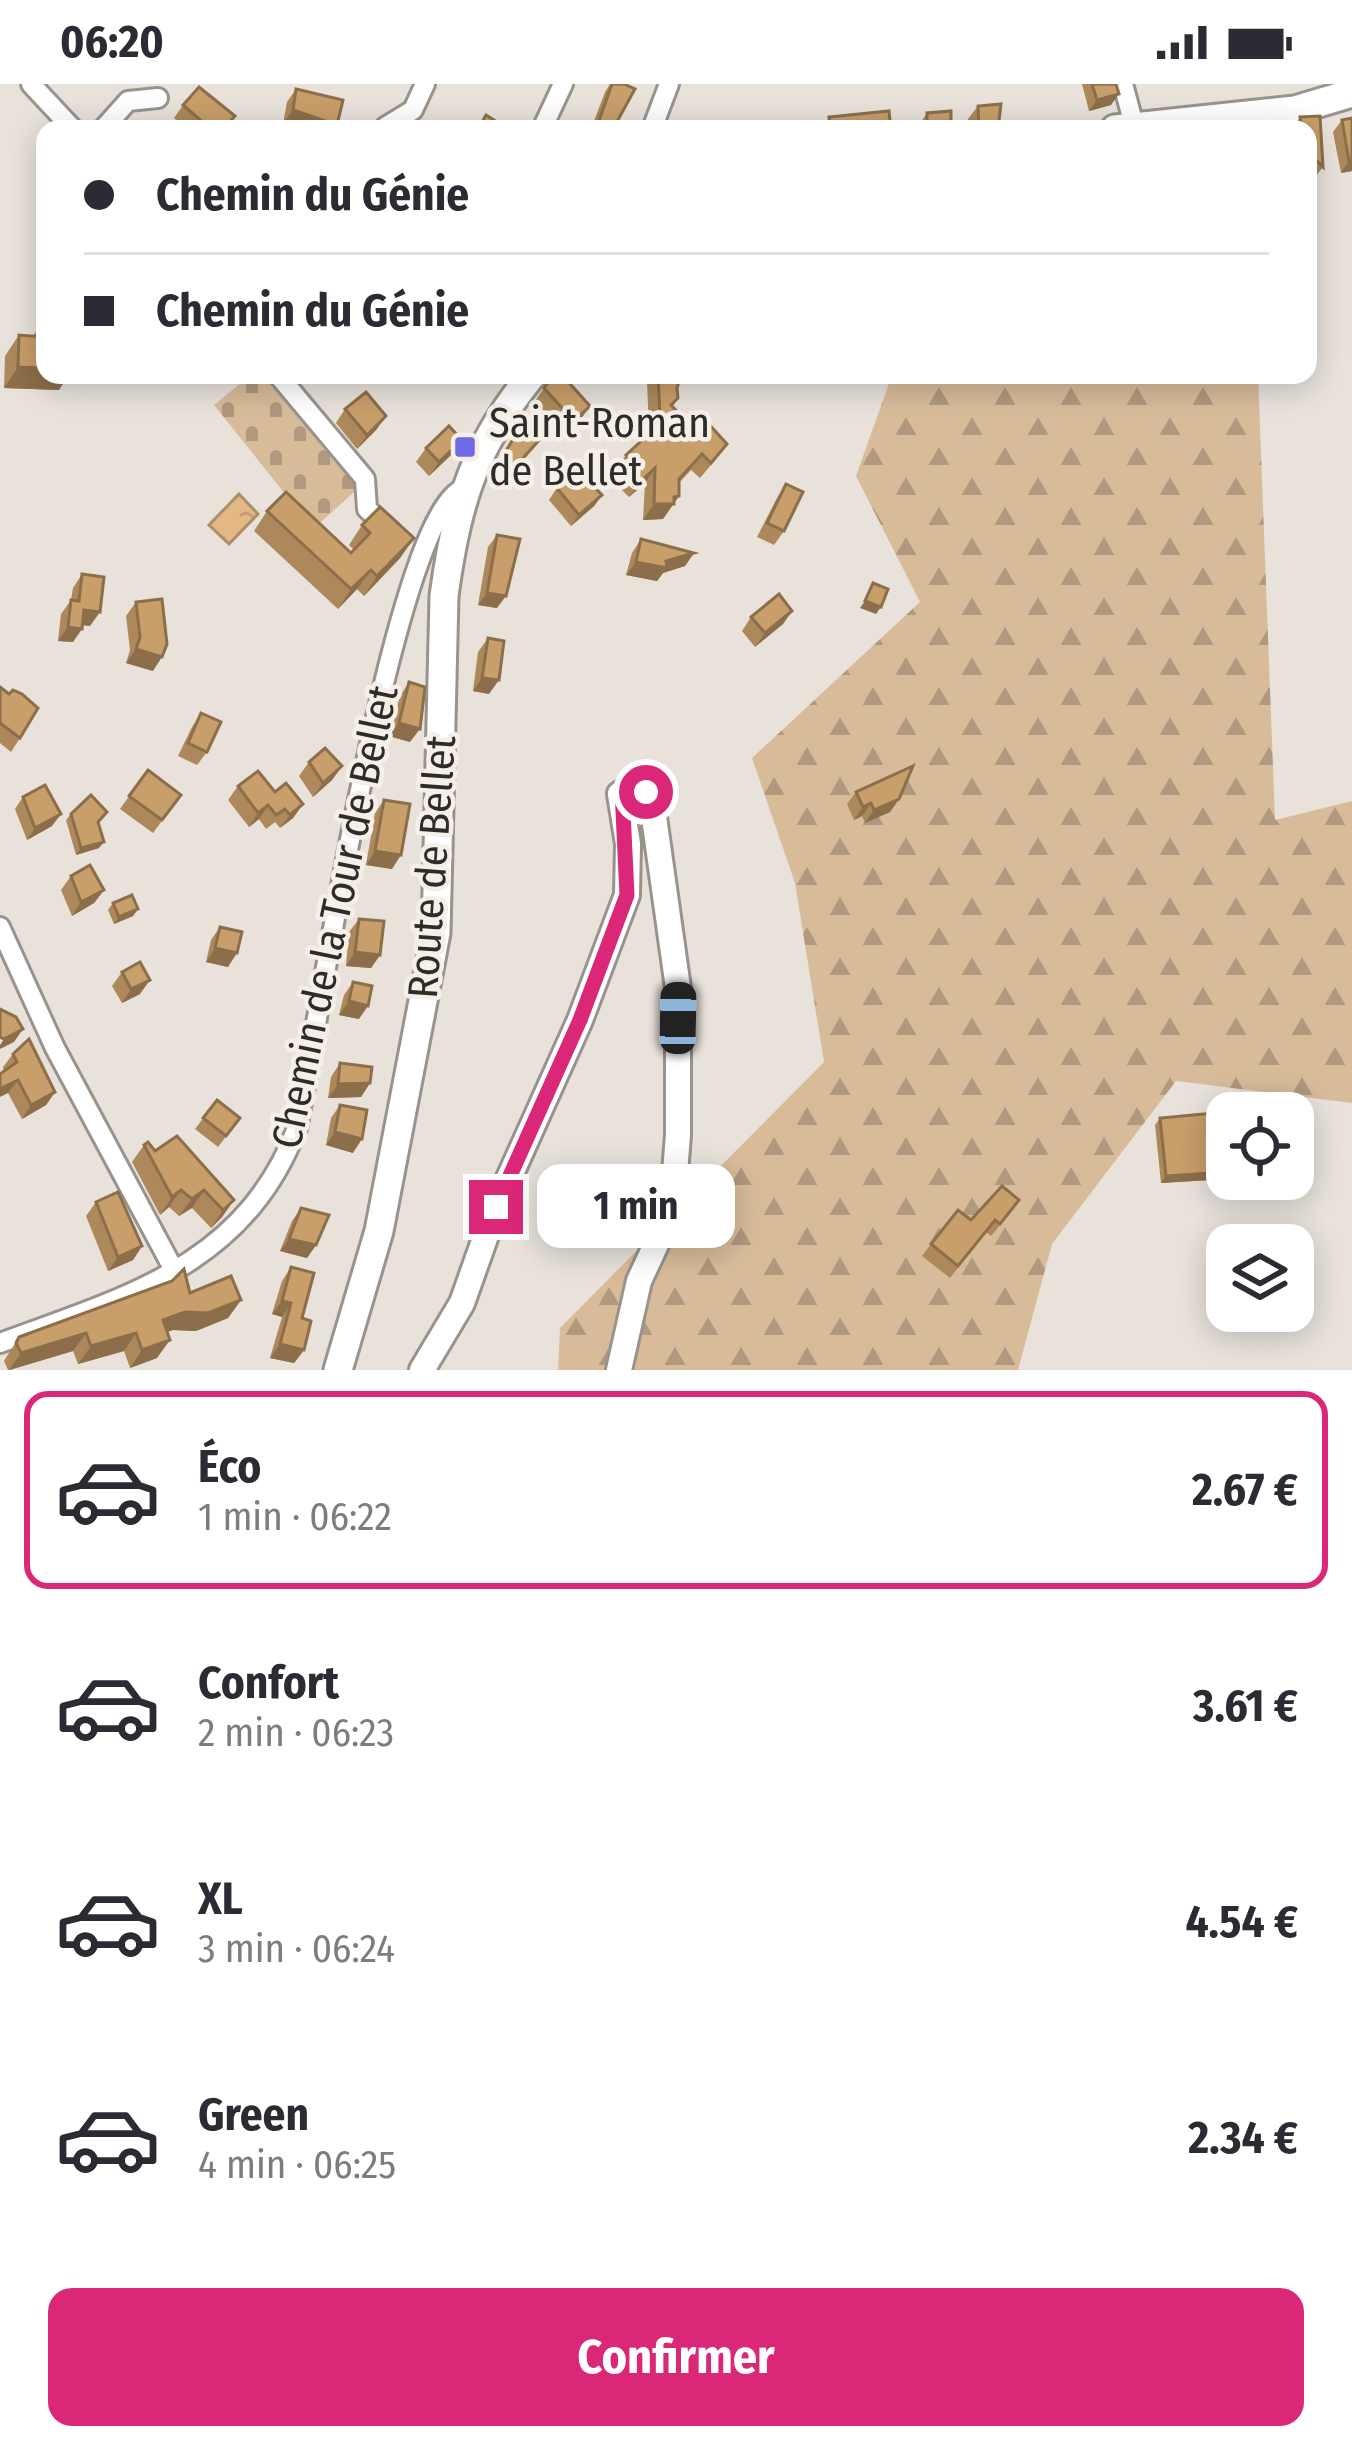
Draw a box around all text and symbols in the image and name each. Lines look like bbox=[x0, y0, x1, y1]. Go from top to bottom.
text: 06:20 bbox=[60, 15, 164, 69]
text: Chemin du Génie bbox=[156, 168, 469, 222]
text: Chemin du Génie bbox=[156, 284, 469, 338]
place label: Saint-Roman de Bellet bbox=[489, 398, 710, 496]
marker: Saint-Roman de Bellet bbox=[452, 434, 478, 460]
street label: Chemin de la Tour de Bellet bbox=[261, 681, 409, 1153]
street label: Route de Bellet bbox=[398, 734, 466, 1000]
route start bbox=[619, 765, 673, 819]
car bbox=[659, 982, 697, 1054]
map controls bbox=[1206, 1092, 1314, 1332]
button: locate bbox=[1206, 1092, 1314, 1200]
callout: 1 min bbox=[538, 1165, 736, 1249]
route end bbox=[469, 1180, 523, 1234]
text: 1 min bbox=[594, 1183, 678, 1229]
button: layers bbox=[1206, 1224, 1314, 1332]
icon: car bbox=[54, 1436, 162, 1544]
text: Éco bbox=[198, 1440, 261, 1494]
text: 2.67 € bbox=[1192, 1463, 1298, 1517]
text: 1 min · 06:22 bbox=[198, 1494, 392, 1540]
icon: car bbox=[54, 1652, 162, 1760]
text: Confort bbox=[198, 1656, 339, 1710]
text: 3.61 € bbox=[1193, 1679, 1298, 1733]
text: 2 min · 06:23 bbox=[198, 1710, 394, 1756]
icon: car bbox=[54, 1868, 162, 1976]
text: XL bbox=[198, 1872, 243, 1926]
text: 4.54 € bbox=[1185, 1895, 1298, 1949]
text: 3 min · 06:24 bbox=[198, 1926, 395, 1972]
icon: car bbox=[54, 2084, 162, 2192]
text: Green bbox=[198, 2088, 309, 2142]
text: 2.34 € bbox=[1188, 2111, 1298, 2165]
text: 4 min · 06:25 bbox=[198, 2142, 396, 2188]
button: Confirmer bbox=[48, 2288, 1304, 2426]

